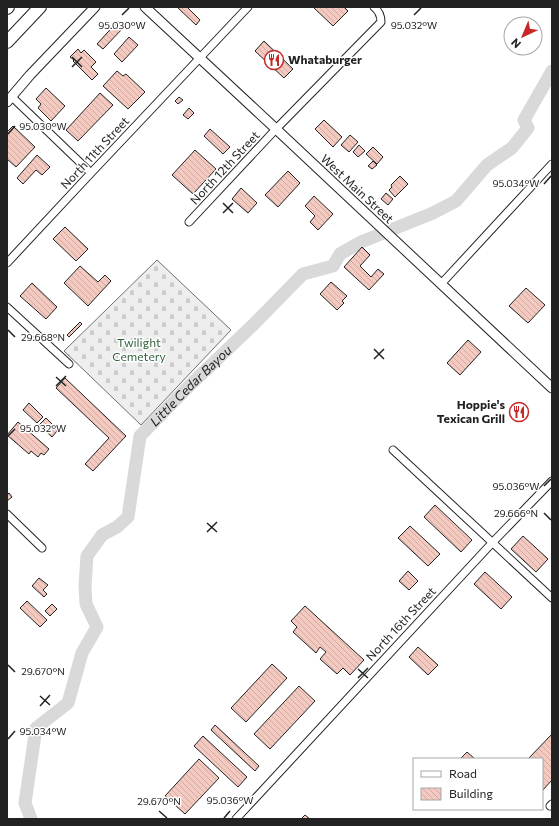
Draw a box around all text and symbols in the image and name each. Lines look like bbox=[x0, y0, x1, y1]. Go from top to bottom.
north arrow bbox=[503, 16, 543, 56]
text: 95.030°W bbox=[98, 19, 146, 31]
text: 95.032°W bbox=[391, 19, 437, 31]
text: N bbox=[508, 36, 523, 51]
restaurant icon: Whataburger bbox=[263, 49, 285, 71]
place label: Whataburger bbox=[288, 52, 362, 66]
street label: North 11th Street bbox=[57, 113, 131, 191]
text: 95.030°W bbox=[19, 120, 67, 132]
street label: North 12th Street bbox=[187, 128, 262, 207]
street label: West Main Street bbox=[318, 151, 397, 226]
text: 95.034°W bbox=[493, 177, 539, 189]
text: 29.668°N bbox=[21, 331, 65, 343]
park label: Twilight Cemetery bbox=[112, 335, 166, 363]
water label: Little Cedar Bayou bbox=[146, 342, 235, 429]
place label: Hoppie's Texican Grill bbox=[437, 397, 505, 425]
restaurant icon: Hoppie's Texican Grill bbox=[508, 401, 530, 423]
text: 95.032°W bbox=[20, 422, 66, 434]
text: 95.036°W bbox=[493, 480, 540, 492]
text: 29.666°N bbox=[494, 507, 538, 519]
street label: North 16th Street bbox=[363, 584, 438, 663]
text: 29.670°N bbox=[21, 665, 65, 677]
text: 95.034°W bbox=[20, 725, 66, 737]
legend bbox=[413, 758, 543, 810]
text: Road bbox=[449, 766, 477, 780]
text: Building bbox=[449, 786, 493, 800]
text: 95.036°W bbox=[207, 794, 254, 806]
text: 29.670°N bbox=[137, 795, 181, 807]

